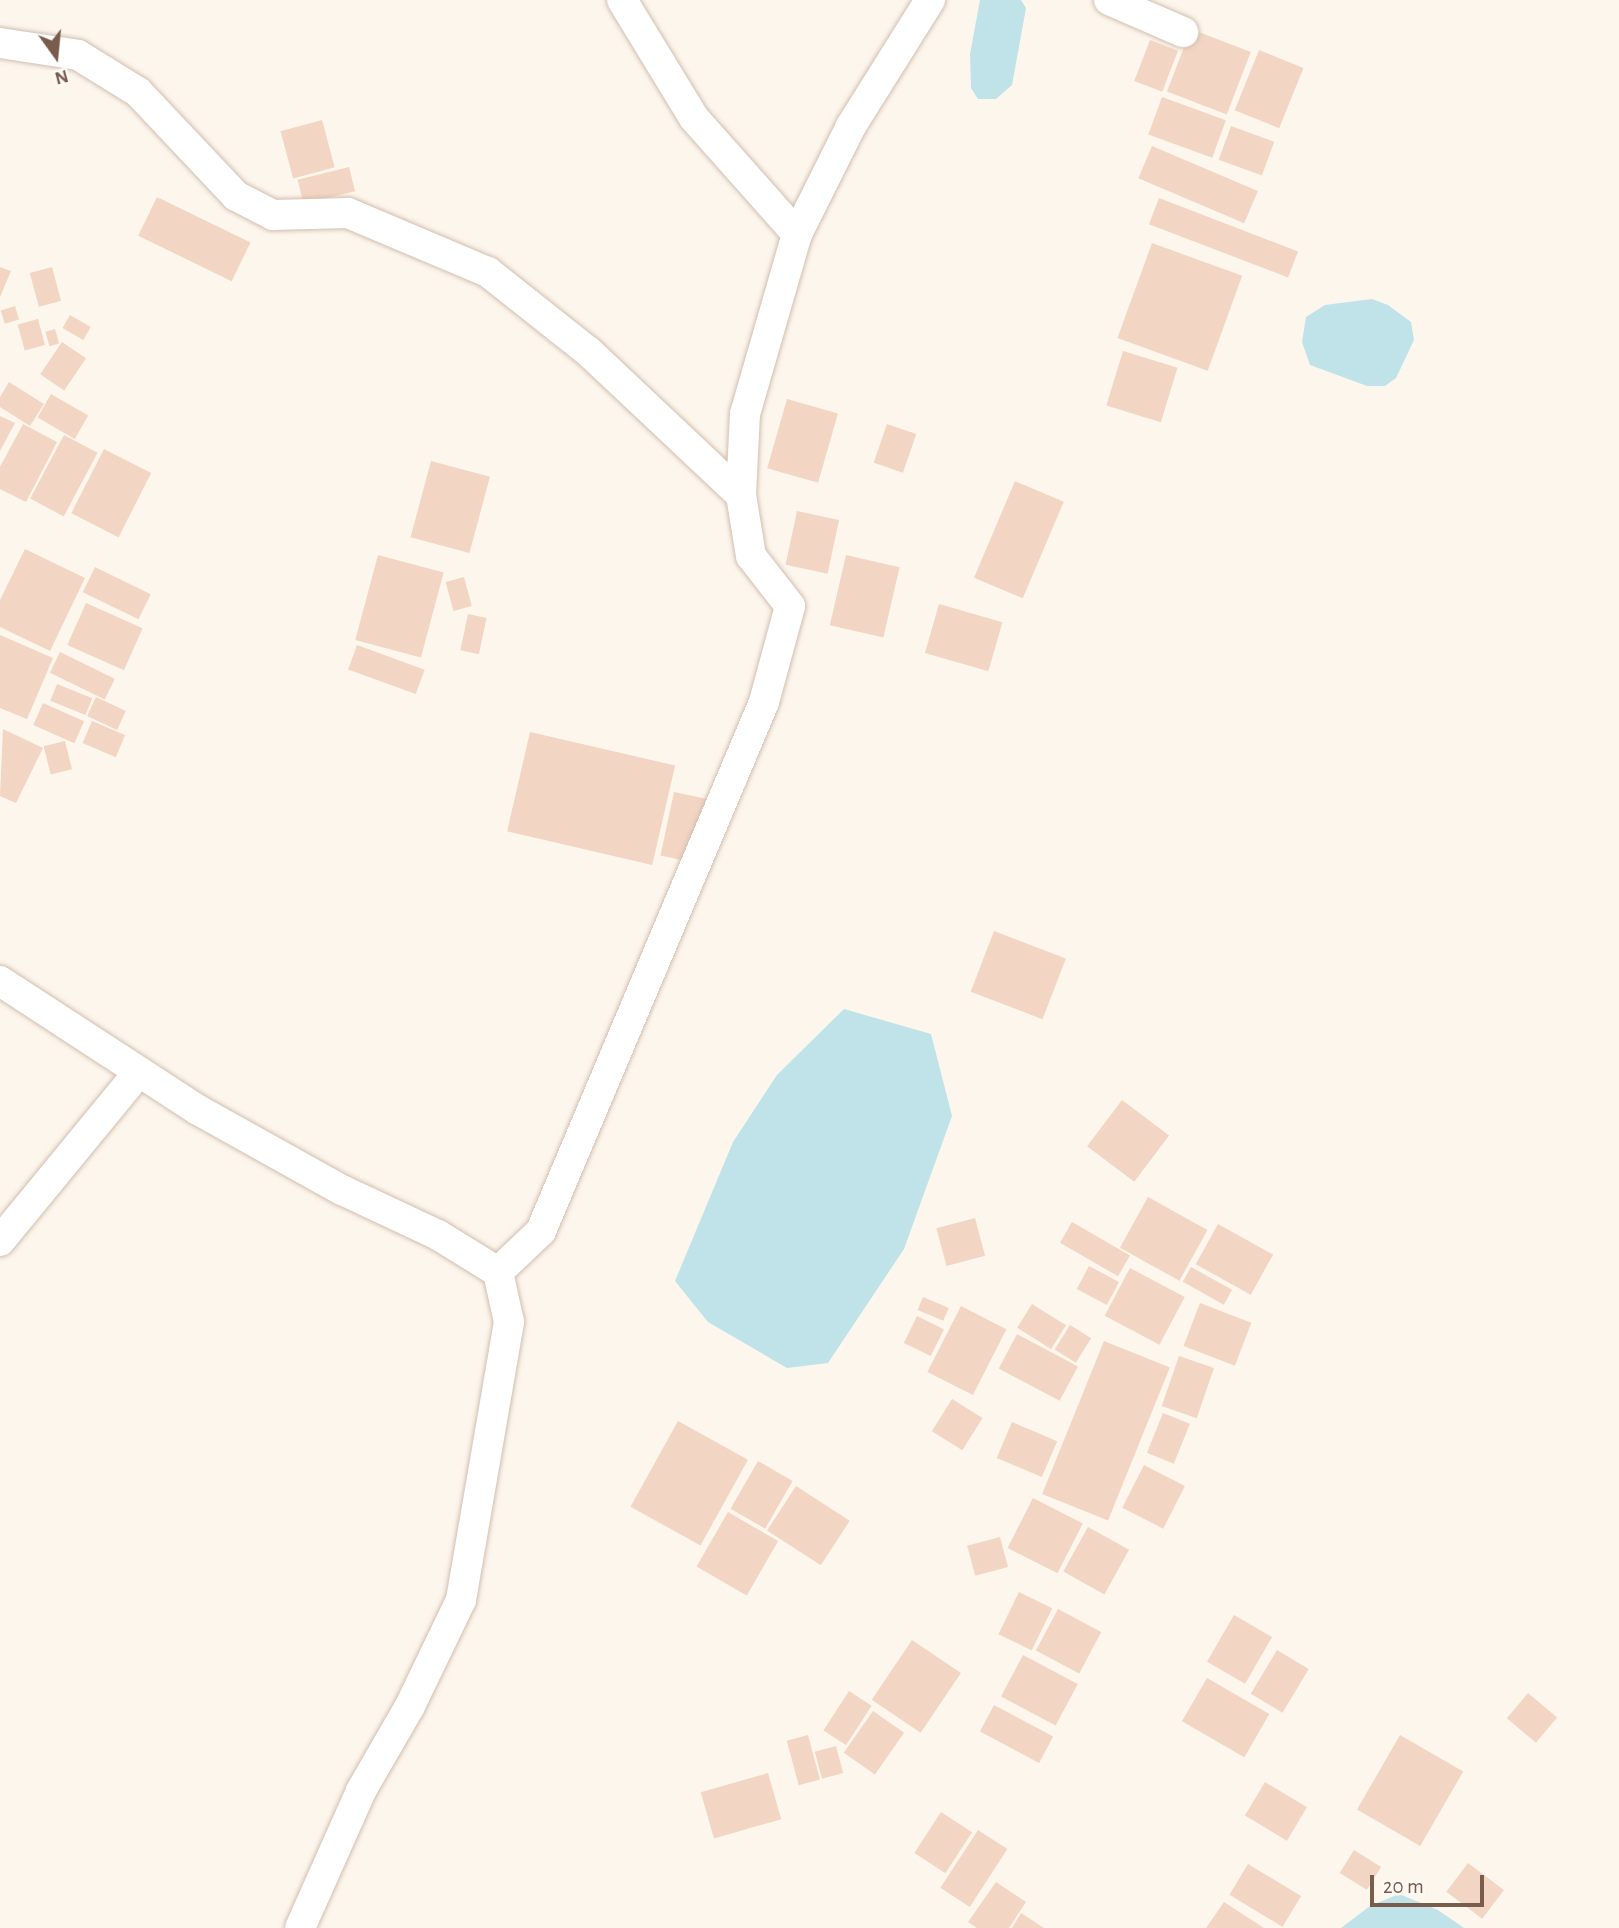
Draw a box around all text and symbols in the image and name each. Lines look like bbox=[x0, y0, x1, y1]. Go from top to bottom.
north arrow bbox=[21, 21, 91, 91]
text: N bbox=[53, 66, 70, 88]
scale bar bbox=[1374, 1862, 1488, 1906]
text: 20 m bbox=[1383, 1876, 1424, 1897]

